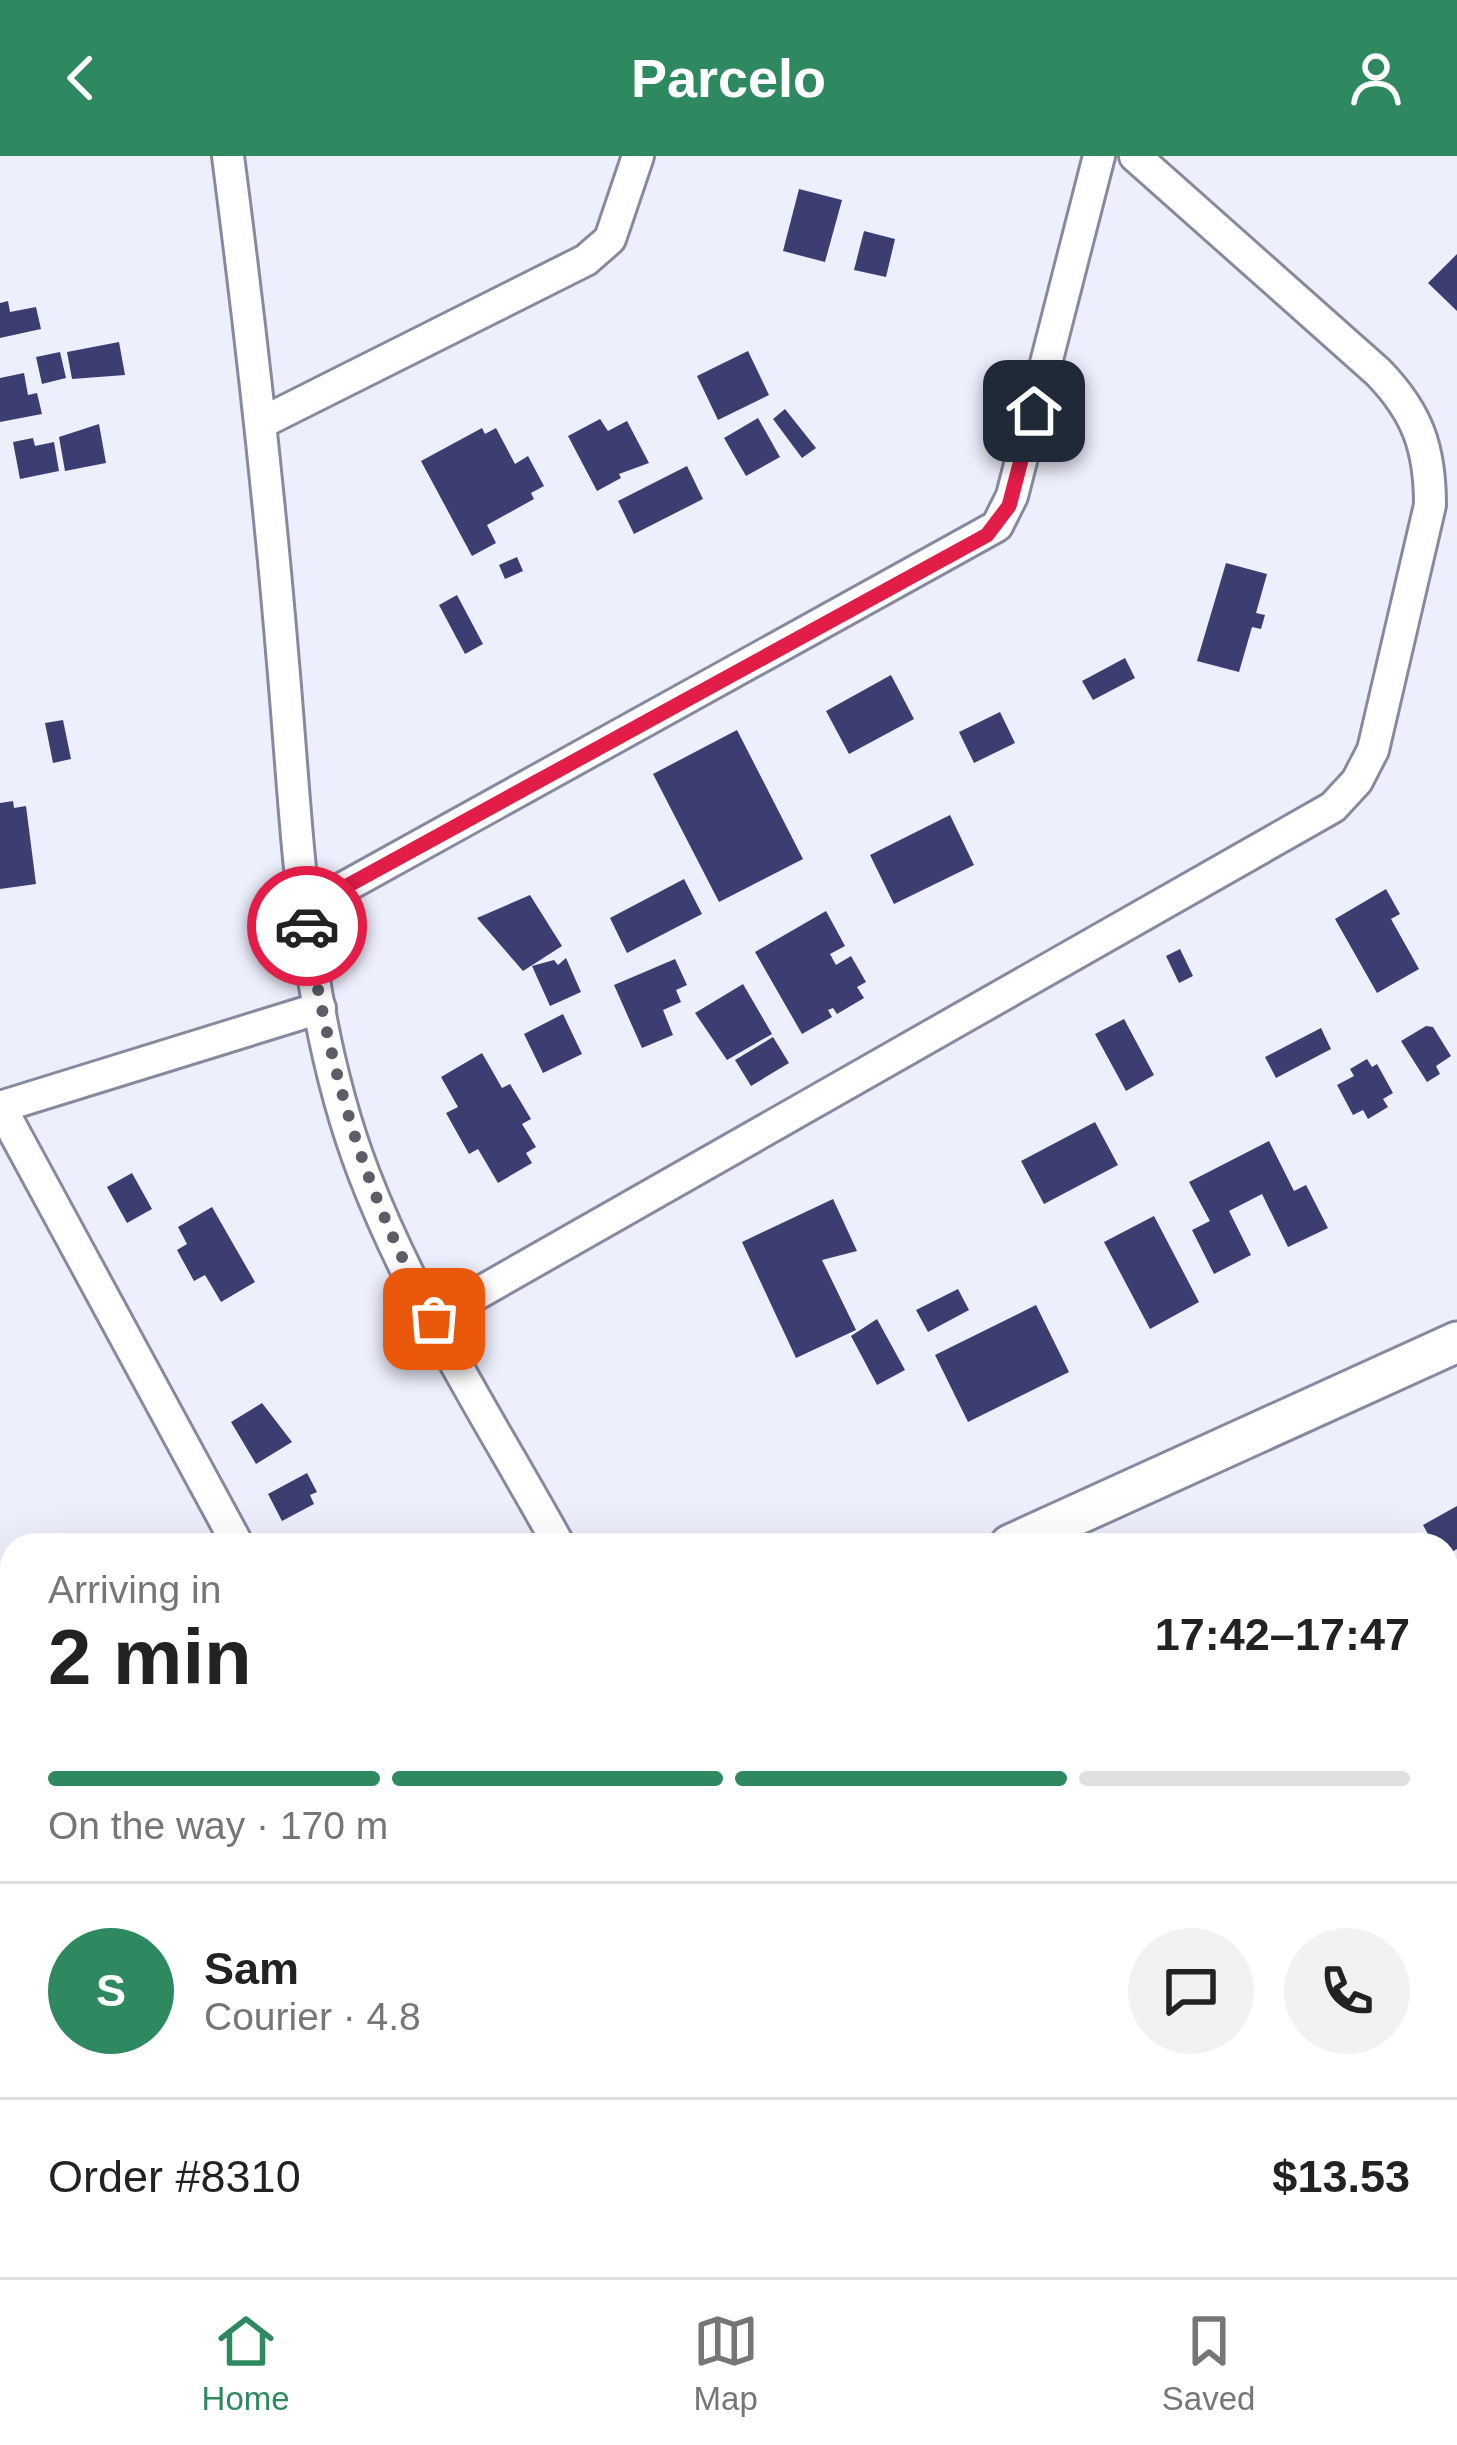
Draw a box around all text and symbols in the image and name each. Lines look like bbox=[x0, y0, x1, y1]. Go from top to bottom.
icon: back bbox=[48, 45, 114, 111]
icon: person bbox=[1343, 45, 1409, 111]
text: Parcelo bbox=[631, 48, 826, 108]
pin bbox=[983, 360, 1085, 462]
icon: home bbox=[1001, 378, 1067, 444]
courier bbox=[247, 866, 367, 986]
icon: car bbox=[274, 893, 340, 959]
pin bbox=[383, 1268, 485, 1370]
icon: bag bbox=[401, 1286, 467, 1352]
text: Arriving in bbox=[48, 1568, 221, 1611]
text: 17:42–17:47 bbox=[1155, 1609, 1410, 1660]
text: 2 min bbox=[48, 1613, 252, 1701]
text: On the way · 170 m bbox=[48, 1804, 388, 1847]
button: chat bbox=[1128, 1928, 1254, 2054]
button: phone bbox=[1284, 1928, 1410, 2054]
text: Sam bbox=[204, 1943, 299, 1994]
text: S bbox=[96, 1965, 126, 2016]
text: Courier · 4.8 bbox=[204, 1995, 421, 2038]
text: Order #8310 bbox=[48, 2151, 301, 2202]
text: $13.53 bbox=[1272, 2151, 1410, 2202]
tab: Home bbox=[202, 2308, 290, 2418]
tab: Map bbox=[693, 2308, 759, 2418]
tab: Saved bbox=[1162, 2308, 1255, 2418]

